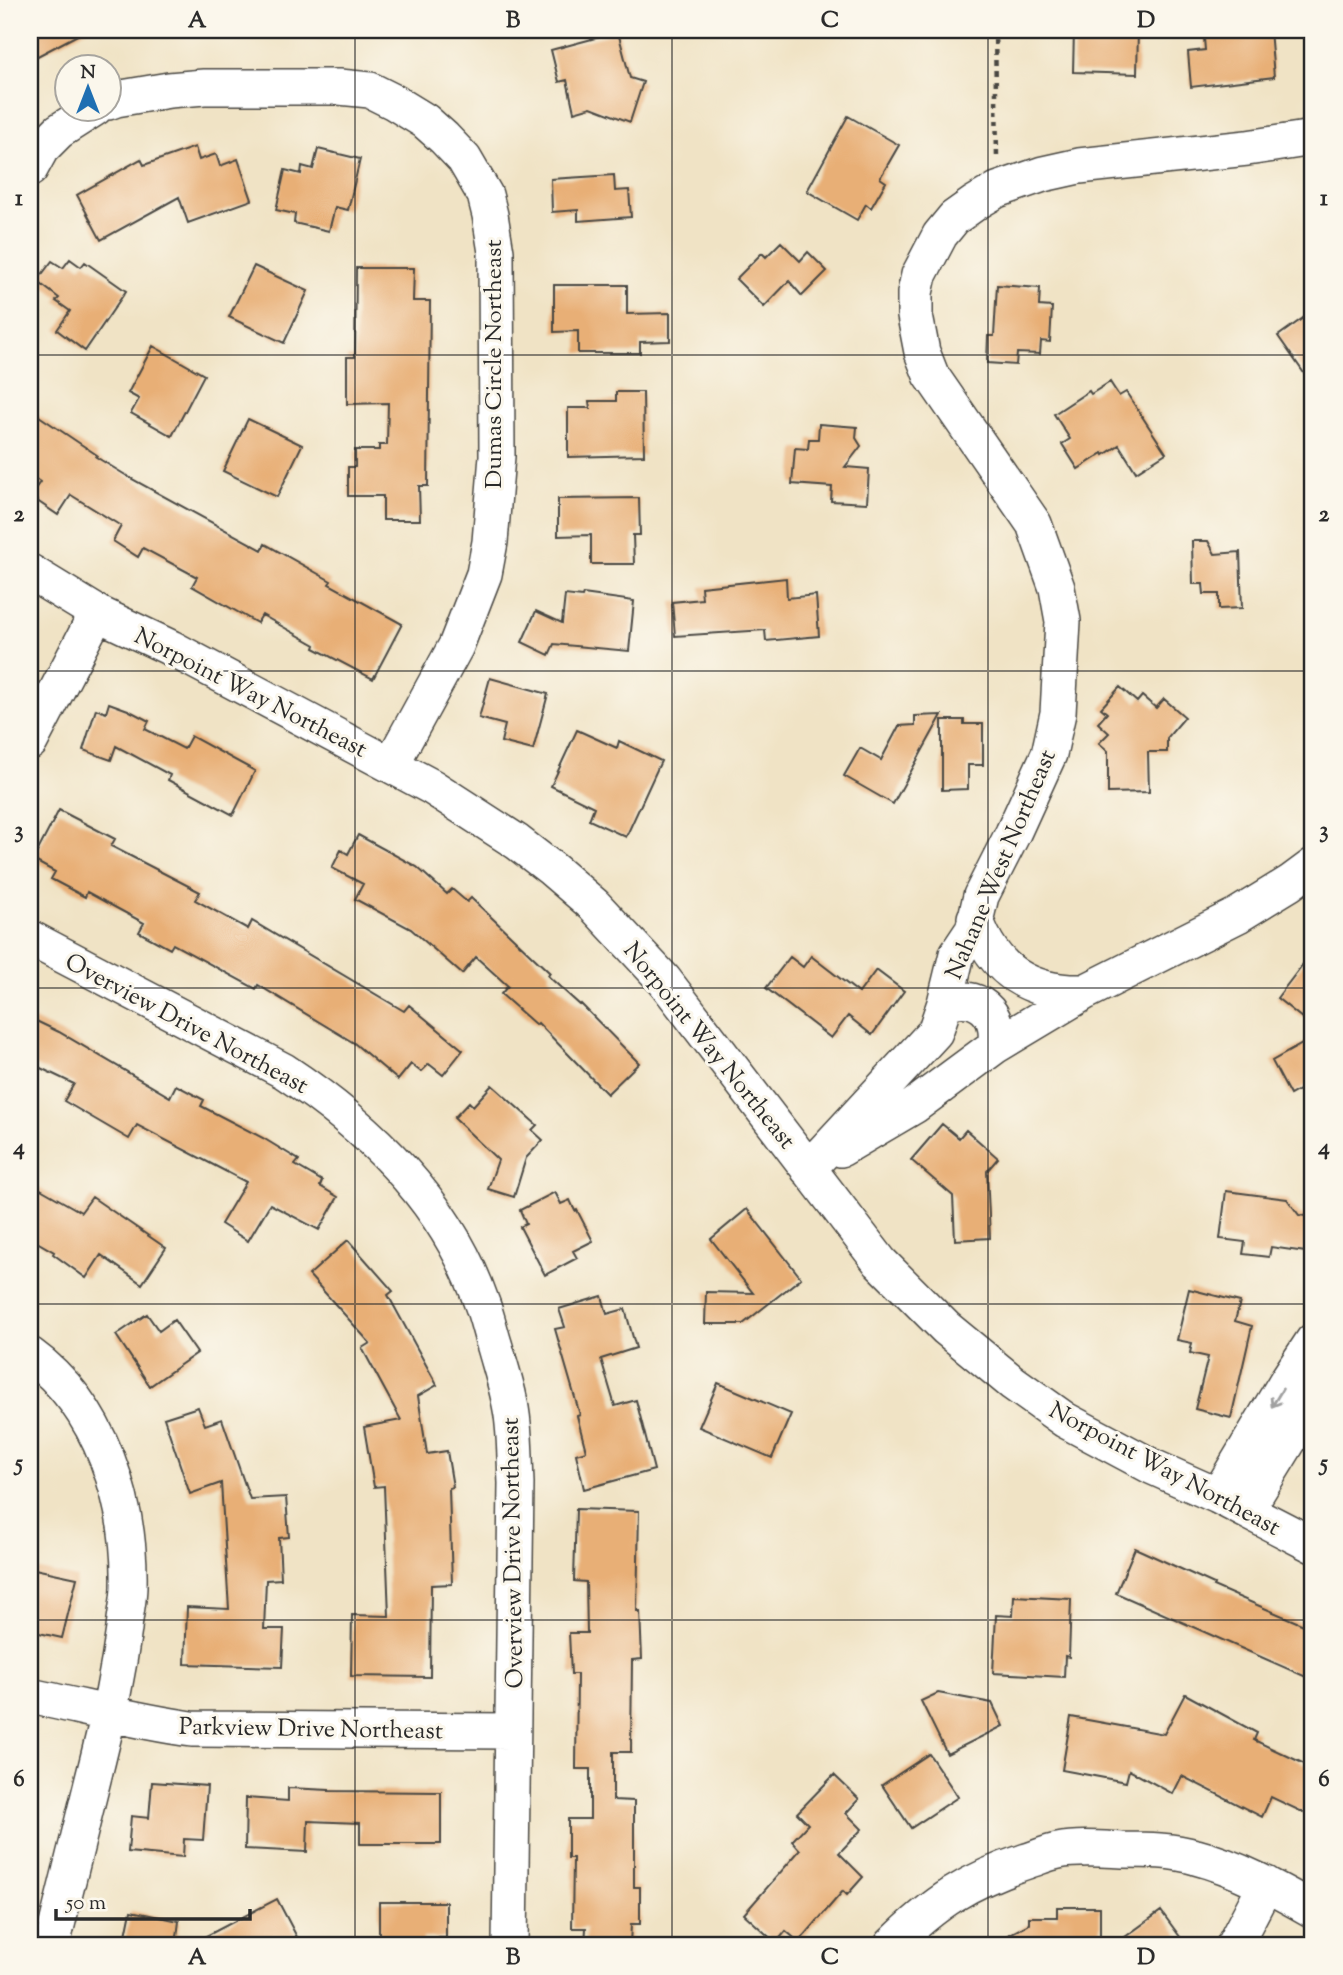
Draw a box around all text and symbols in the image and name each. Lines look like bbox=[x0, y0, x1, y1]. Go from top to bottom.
text: A bbox=[188, 5, 207, 38]
text: B bbox=[506, 5, 521, 38]
text: C bbox=[821, 5, 839, 38]
text: D bbox=[1137, 5, 1155, 38]
north arrow bbox=[52, 52, 122, 122]
text: N bbox=[80, 60, 96, 87]
text: 1 bbox=[15, 183, 23, 216]
text: 1 bbox=[1320, 183, 1328, 216]
street label: Dumas Circle Northeast bbox=[478, 239, 512, 489]
text: 2 bbox=[14, 499, 25, 532]
text: 2 bbox=[1319, 499, 1330, 532]
street label: Norpoint Way Northeast bbox=[128, 620, 372, 767]
street label: Nahane West Northeast bbox=[938, 745, 1066, 985]
text: 3 bbox=[14, 815, 24, 848]
text: 3 bbox=[1319, 815, 1329, 848]
street label: Norpoint Way Northeast bbox=[614, 936, 803, 1157]
street label: Overview Drive Northeast bbox=[58, 946, 314, 1103]
text: 4 bbox=[12, 1132, 25, 1165]
text: 4 bbox=[1317, 1132, 1330, 1165]
one-way arrow bbox=[1269, 1388, 1283, 1408]
street label: Norpoint Way Northeast bbox=[1042, 1394, 1286, 1545]
street label: Overview Drive Northeast bbox=[495, 1417, 533, 1689]
text: 5 bbox=[13, 1448, 23, 1481]
text: 5 bbox=[1318, 1448, 1328, 1481]
street label: Parkview Drive Northeast bbox=[179, 1711, 443, 1749]
text: 6 bbox=[13, 1764, 25, 1797]
text: 6 bbox=[1318, 1764, 1330, 1797]
scale bar bbox=[56, 1877, 250, 1921]
text: 50 m bbox=[65, 1889, 106, 1919]
text: A bbox=[188, 1942, 207, 1975]
text: B bbox=[506, 1942, 521, 1975]
text: C bbox=[821, 1942, 839, 1975]
text: D bbox=[1137, 1942, 1155, 1975]

